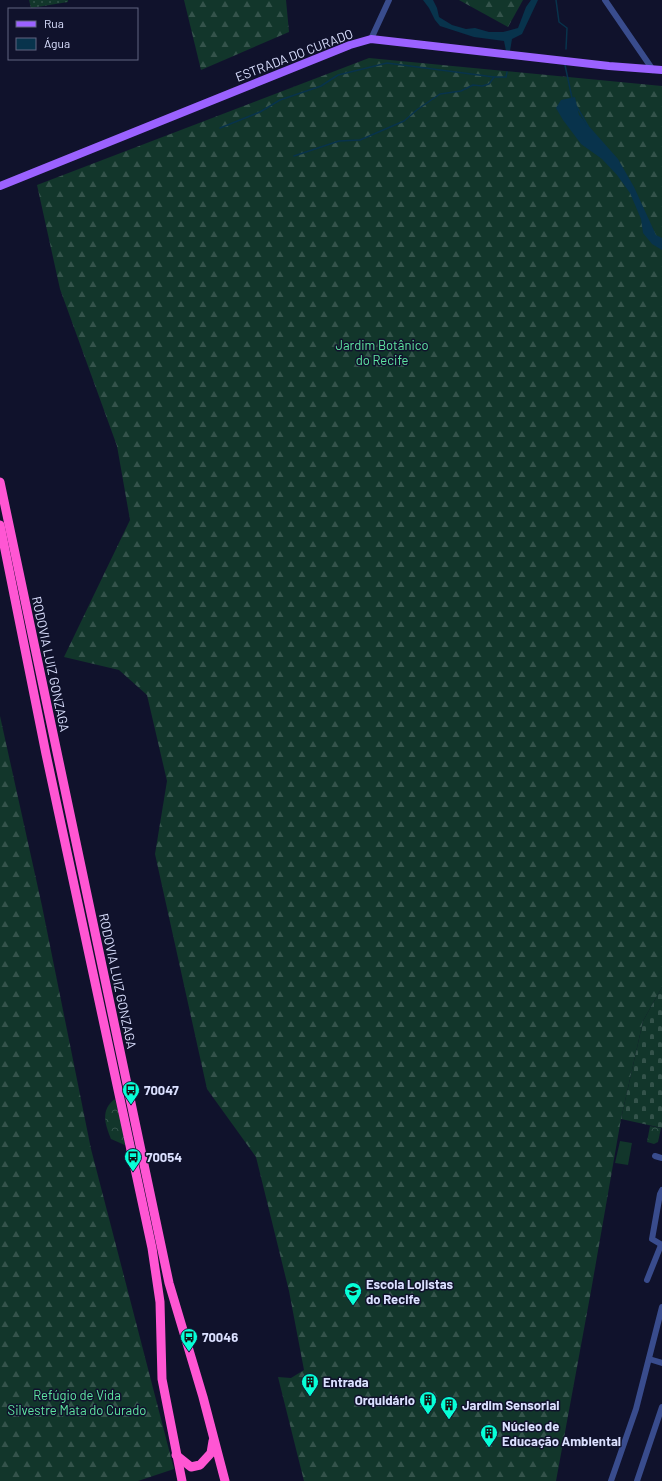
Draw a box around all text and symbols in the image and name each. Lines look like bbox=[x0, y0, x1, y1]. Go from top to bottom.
legend bbox=[8, 8, 138, 60]
text: Rua bbox=[44, 16, 64, 30]
street label: ESTRADA DO CURADO bbox=[233, 25, 355, 85]
text: Água bbox=[44, 36, 70, 50]
park label: Jardim Botânico do Recife bbox=[335, 337, 429, 368]
street label: RODOVIA LUIZ GONZAGA bbox=[29, 595, 73, 733]
street label: RODOVIA LUIZ GONZAGA bbox=[96, 912, 140, 1050]
bus stop icon: 70047 bbox=[121, 1080, 141, 1105]
place label: 70047 bbox=[144, 1082, 179, 1098]
bus stop icon: 70054 bbox=[123, 1147, 143, 1172]
place label: 70054 bbox=[146, 1149, 182, 1165]
place label: Escola Lojistas do Recife bbox=[366, 1276, 454, 1307]
school or university icon: Escola Lojistas do Recife bbox=[343, 1281, 363, 1306]
bus stop icon: 70046 bbox=[179, 1327, 199, 1352]
place label: 70046 bbox=[202, 1329, 238, 1345]
building icon: Entrada bbox=[300, 1372, 320, 1397]
place label: Entrada bbox=[323, 1374, 369, 1390]
park label: Refúgio de Vida Silvestre Mata do Curado bbox=[8, 1387, 146, 1418]
building icon: Orquidário bbox=[418, 1390, 438, 1415]
place label: Orquidário bbox=[355, 1392, 415, 1408]
building icon: Jardim Sensorial bbox=[439, 1395, 459, 1420]
place label: Jardim Sensorial bbox=[462, 1397, 559, 1413]
place label: Núcleo de Educação Ambiental bbox=[502, 1418, 621, 1449]
building icon: Núcleo de Educação Ambiental bbox=[479, 1423, 499, 1448]

